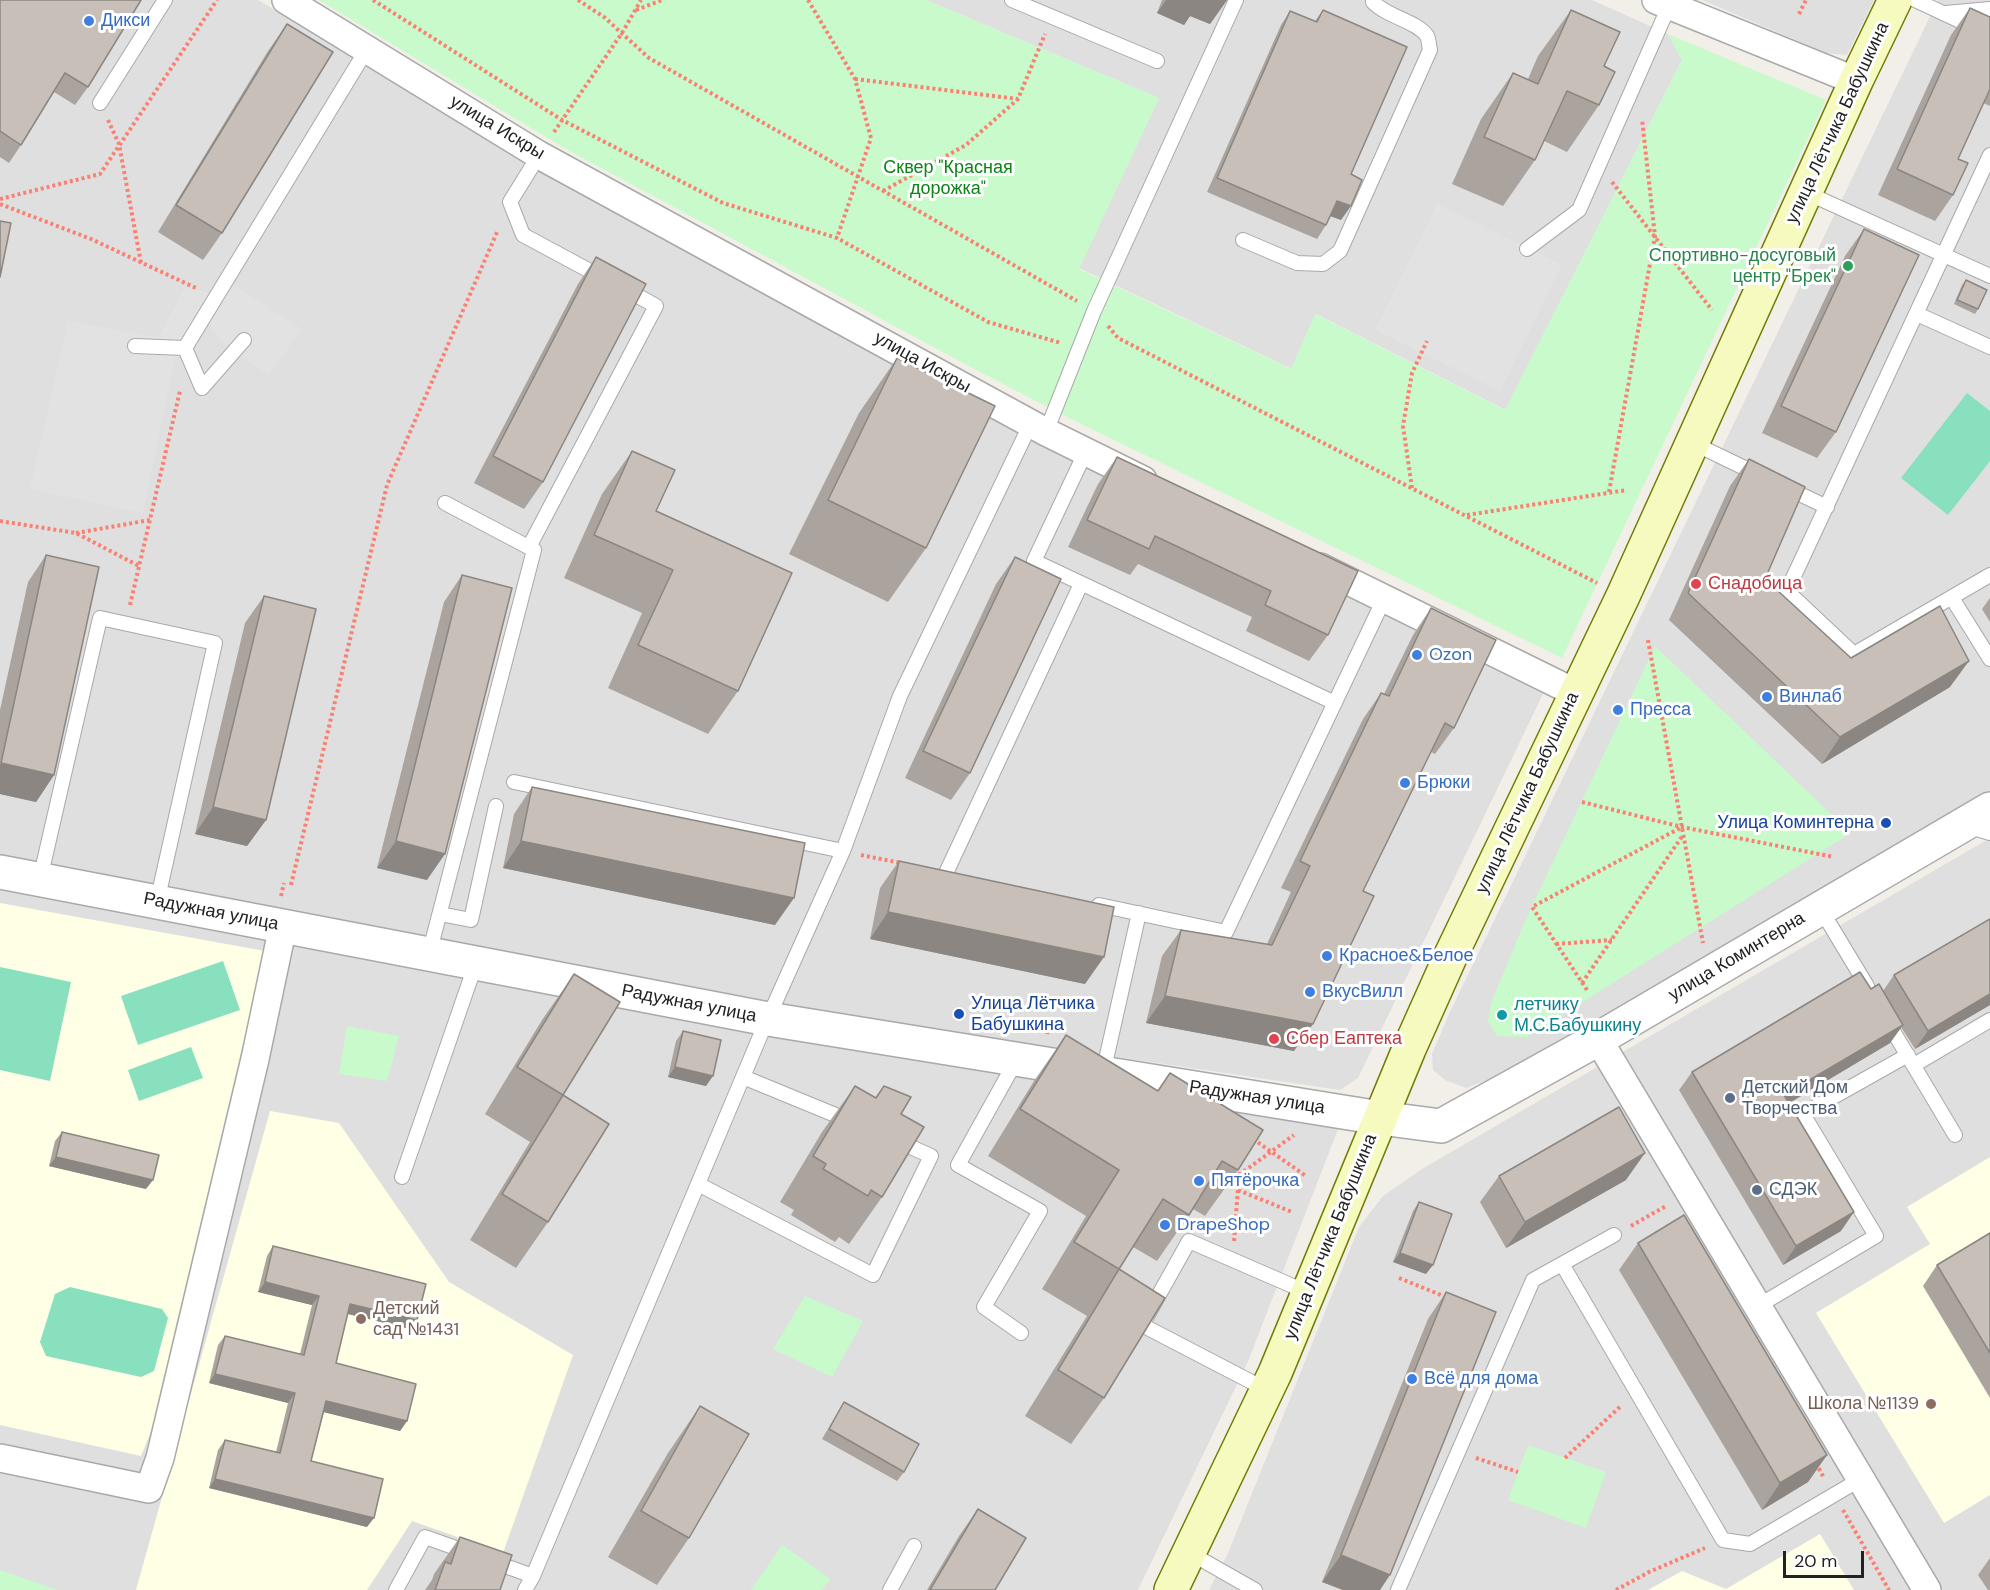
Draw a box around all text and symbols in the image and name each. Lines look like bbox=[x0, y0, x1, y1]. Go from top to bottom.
place label: Дикси bbox=[101, 10, 150, 32]
marker: Дикси bbox=[82, 14, 96, 28]
street label: улица Лётчика Бабушкина bbox=[1782, 19, 1894, 227]
street label: улица Искры bbox=[446, 91, 548, 165]
park label: Сквер "Красная дорожка" bbox=[883, 157, 1013, 200]
place label: Спортивно-досуговый центр "Брек" bbox=[1649, 245, 1836, 288]
marker: Спортивно-досуговый центр "Брек" bbox=[1841, 259, 1855, 273]
street label: улица Искры bbox=[870, 328, 974, 398]
place label: Снадобица bbox=[1708, 573, 1802, 595]
marker: Снадобица bbox=[1689, 577, 1703, 591]
place label: Ozon bbox=[1429, 644, 1472, 666]
marker: Ozon bbox=[1410, 648, 1424, 662]
place label: Винлаб bbox=[1779, 686, 1842, 708]
street label: улица Лётчика Бабушкина bbox=[1472, 689, 1584, 897]
marker: Винлаб bbox=[1760, 690, 1774, 704]
place label: Пресса bbox=[1630, 699, 1691, 721]
marker: Пресса bbox=[1611, 703, 1625, 717]
place label: Брюки bbox=[1417, 772, 1470, 794]
marker: Брюки bbox=[1398, 776, 1412, 790]
place label: Улица Коминтерна bbox=[1717, 812, 1874, 834]
marker: Улица Коминтерна bbox=[1879, 816, 1893, 830]
street label: Радужная улица bbox=[142, 888, 280, 936]
street label: улица Коминтерна bbox=[1665, 908, 1809, 1006]
place label: Красное&Белое bbox=[1339, 945, 1474, 967]
marker: Красное&Белое bbox=[1320, 949, 1334, 963]
street label: Радужная улица bbox=[620, 980, 758, 1028]
place label: ВкусВилл bbox=[1322, 981, 1403, 1003]
marker: ВкусВилл bbox=[1303, 985, 1317, 999]
place label: Улица Лётчика Бабушкина bbox=[971, 993, 1095, 1036]
place label: летчику М.С.Бабушкину bbox=[1514, 994, 1641, 1036]
marker: Улица Лётчика Бабушкина bbox=[952, 1007, 966, 1021]
marker: летчику М.С.Бабушкину bbox=[1495, 1008, 1509, 1022]
place label: Сбер Еаптека bbox=[1286, 1028, 1402, 1050]
marker: Сбер Еаптека bbox=[1267, 1032, 1281, 1046]
street label: Радужная улица bbox=[1188, 1077, 1326, 1119]
place label: Детский Дом Творчества bbox=[1742, 1077, 1848, 1120]
marker: Детский Дом Творчества bbox=[1723, 1091, 1737, 1105]
street label: улица Лётчика Бабушкина bbox=[1280, 1131, 1382, 1343]
place label: Пятёрочка bbox=[1211, 1170, 1299, 1192]
marker: Пятёрочка bbox=[1192, 1174, 1206, 1188]
place label: СДЭК bbox=[1769, 1179, 1817, 1201]
marker: СДЭК bbox=[1750, 1183, 1764, 1197]
place label: DrapeShop bbox=[1177, 1214, 1270, 1236]
marker: DrapeShop bbox=[1158, 1218, 1172, 1232]
place label: Детский сад №1431 bbox=[373, 1298, 459, 1340]
marker: Детский сад №1431 bbox=[354, 1312, 368, 1326]
place label: Всё для дома bbox=[1424, 1368, 1538, 1390]
marker: Всё для дома bbox=[1405, 1372, 1419, 1386]
place label: Школа №1139 bbox=[1808, 1393, 1919, 1415]
marker: Школа №1139 bbox=[1924, 1397, 1938, 1411]
scale bar bbox=[1786, 1539, 1867, 1577]
text: 20 m bbox=[1794, 1549, 1837, 1573]

